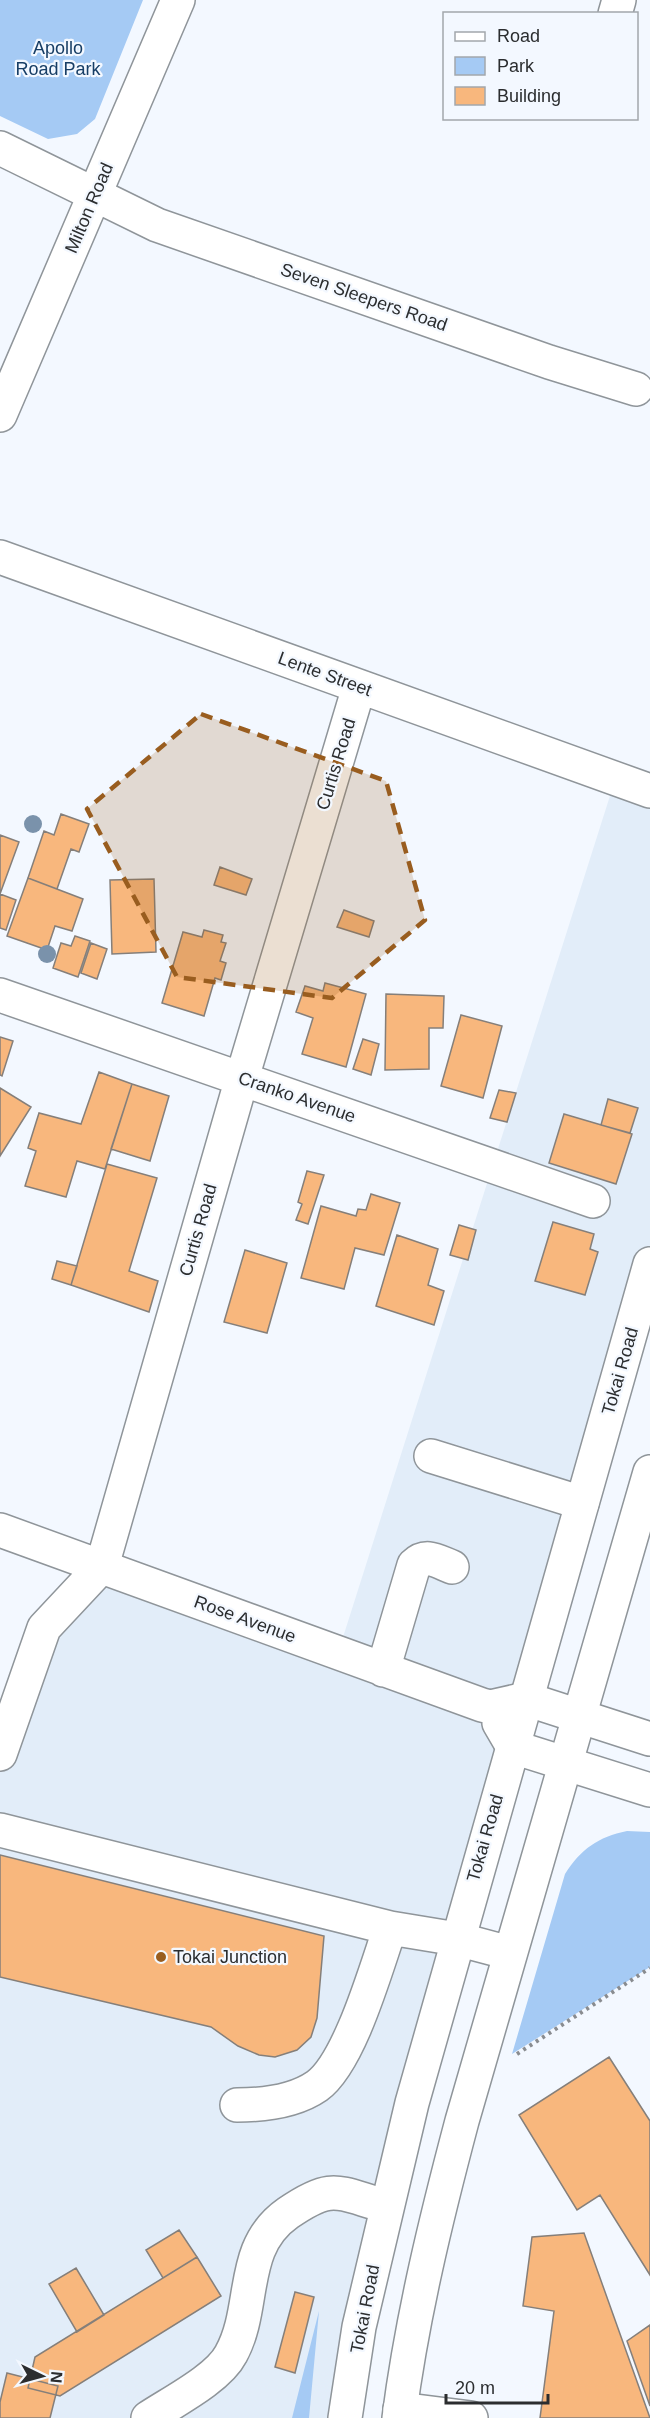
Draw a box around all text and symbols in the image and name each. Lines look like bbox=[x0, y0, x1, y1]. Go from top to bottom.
legend bbox=[443, 12, 638, 120]
text: Road bbox=[497, 26, 540, 46]
park label: Apollo Road Park bbox=[15, 38, 102, 79]
text: Park bbox=[497, 56, 535, 76]
text: Building bbox=[497, 86, 561, 106]
street label: Milton Road bbox=[61, 160, 117, 256]
street label: Seven Sleepers Road bbox=[278, 259, 450, 335]
street label: Lente Street bbox=[275, 648, 375, 700]
street label: Curtis Road bbox=[313, 716, 359, 812]
street label: Cranko Avenue bbox=[236, 1068, 358, 1126]
street label: Curtis Road bbox=[175, 1182, 221, 1278]
street label: Tokai Road bbox=[598, 1325, 642, 1417]
street label: Rose Avenue bbox=[191, 1591, 299, 1647]
street label: Tokai Road bbox=[463, 1792, 507, 1884]
place label: Tokai Junction bbox=[173, 1947, 287, 1967]
marker: Tokai Junction bbox=[154, 1950, 168, 1964]
street label: Tokai Road bbox=[347, 2263, 383, 2355]
north arrow bbox=[12, 2346, 72, 2406]
scale bar bbox=[446, 2367, 548, 2405]
text: N bbox=[47, 2371, 65, 2384]
text: 20 m bbox=[455, 2378, 495, 2398]

